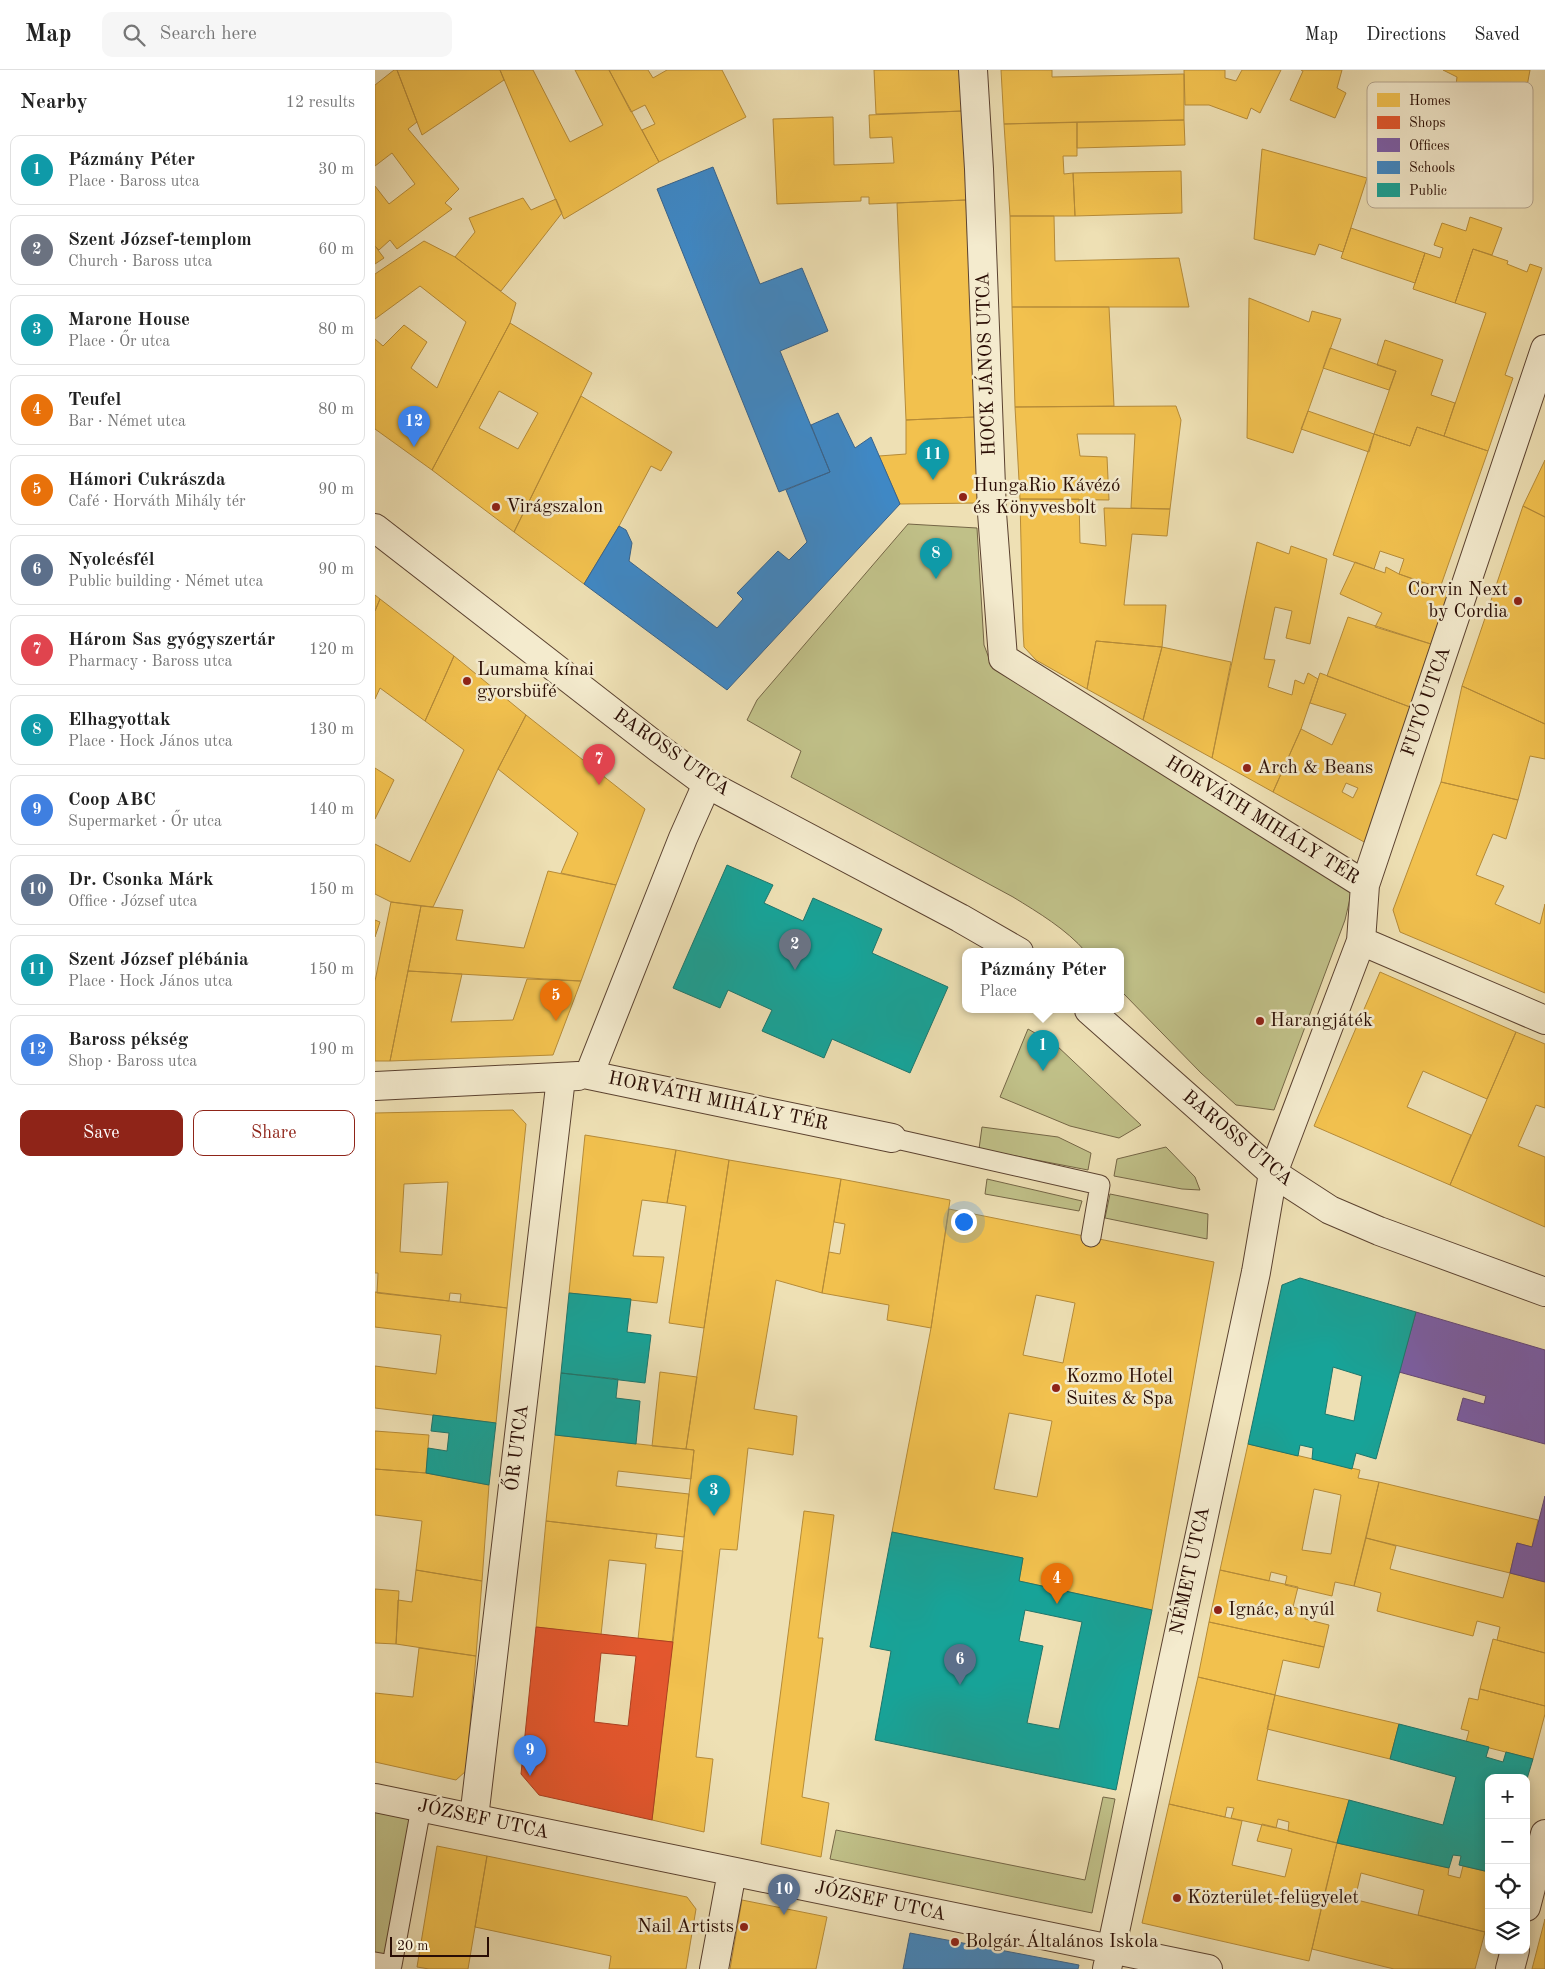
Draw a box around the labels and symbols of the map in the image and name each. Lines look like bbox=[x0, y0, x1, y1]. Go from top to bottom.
legend bbox=[1367, 82, 1533, 208]
text: Homes bbox=[1409, 94, 1451, 108]
text: Shops bbox=[1409, 116, 1446, 130]
text: Offices bbox=[1409, 139, 1449, 153]
text: Schools bbox=[1409, 161, 1455, 175]
text: Public bbox=[1409, 184, 1447, 198]
street label: HOCK JÁNOS UTCA bbox=[970, 271, 1000, 456]
pin: 12 bbox=[398, 406, 430, 447]
pin: 11 bbox=[917, 439, 949, 480]
place label: HungaRio Kávézó és Könyvesbolt bbox=[973, 477, 1120, 518]
marker: HungaRio Kávézó és Könyvesbolt bbox=[957, 491, 969, 503]
place label: Virágszalon bbox=[506, 498, 603, 517]
marker: Virágszalon bbox=[490, 501, 502, 513]
pin: 8 bbox=[920, 538, 952, 579]
place label: Corvin Next by Cordia bbox=[1407, 581, 1509, 622]
marker: Corvin Next by Cordia bbox=[1512, 595, 1524, 607]
street label: FUTÓ UTCA bbox=[1395, 643, 1455, 759]
place label: Lumama kínai gyorsbüfé bbox=[477, 661, 594, 702]
marker: Lumama kínai gyorsbüfé bbox=[461, 675, 473, 687]
street label: BAROSS UTCA bbox=[609, 706, 733, 800]
pin: 7 bbox=[583, 744, 615, 785]
street label: HORVÁTH MIHÁLY TÉR bbox=[1162, 750, 1364, 889]
place label: Arch & Beans bbox=[1257, 759, 1373, 778]
marker: Arch & Beans bbox=[1241, 762, 1253, 774]
pin: 2 bbox=[779, 929, 811, 970]
pin: 5 bbox=[540, 980, 572, 1021]
place label: Harangjáték bbox=[1270, 1012, 1373, 1031]
marker: Harangjáték bbox=[1254, 1015, 1266, 1027]
pin: 1 bbox=[1027, 1030, 1059, 1071]
street label: HORVÁTH MIHÁLY TÉR bbox=[606, 1065, 831, 1135]
street label: BAROSS UTCA bbox=[1178, 1088, 1296, 1191]
your location bbox=[951, 1209, 977, 1235]
place label: Kozmo Hotel Suites & Spa bbox=[1066, 1368, 1174, 1409]
marker: Kozmo Hotel Suites & Spa bbox=[1050, 1382, 1062, 1394]
street label: ŐR UTCA bbox=[498, 1403, 533, 1492]
pin: 3 bbox=[698, 1475, 730, 1516]
street label: NÉMET UTCA bbox=[1164, 1504, 1214, 1637]
pin: 4 bbox=[1041, 1563, 1073, 1604]
place label: Ignác, a nyúl bbox=[1228, 1601, 1335, 1620]
marker: Ignác, a nyúl bbox=[1212, 1604, 1224, 1616]
pin: 6 bbox=[944, 1644, 976, 1685]
pin: 9 bbox=[514, 1735, 546, 1776]
street label: JÓZSEF UTCA bbox=[416, 1792, 552, 1843]
pin: 10 bbox=[768, 1874, 800, 1915]
street label: JÓZSEF UTCA bbox=[813, 1874, 949, 1925]
place label: Közterület-felügyelet bbox=[1187, 1889, 1359, 1908]
marker: Közterület-felügyelet bbox=[1171, 1892, 1183, 1904]
place label: Nail Artists bbox=[637, 1918, 734, 1937]
marker: Nail Artists bbox=[738, 1921, 750, 1933]
place label: Bolgár Általános Iskola bbox=[965, 1929, 1159, 1952]
scale bar bbox=[390, 1934, 489, 1957]
marker: Bolgár Általános Iskola bbox=[949, 1936, 961, 1948]

